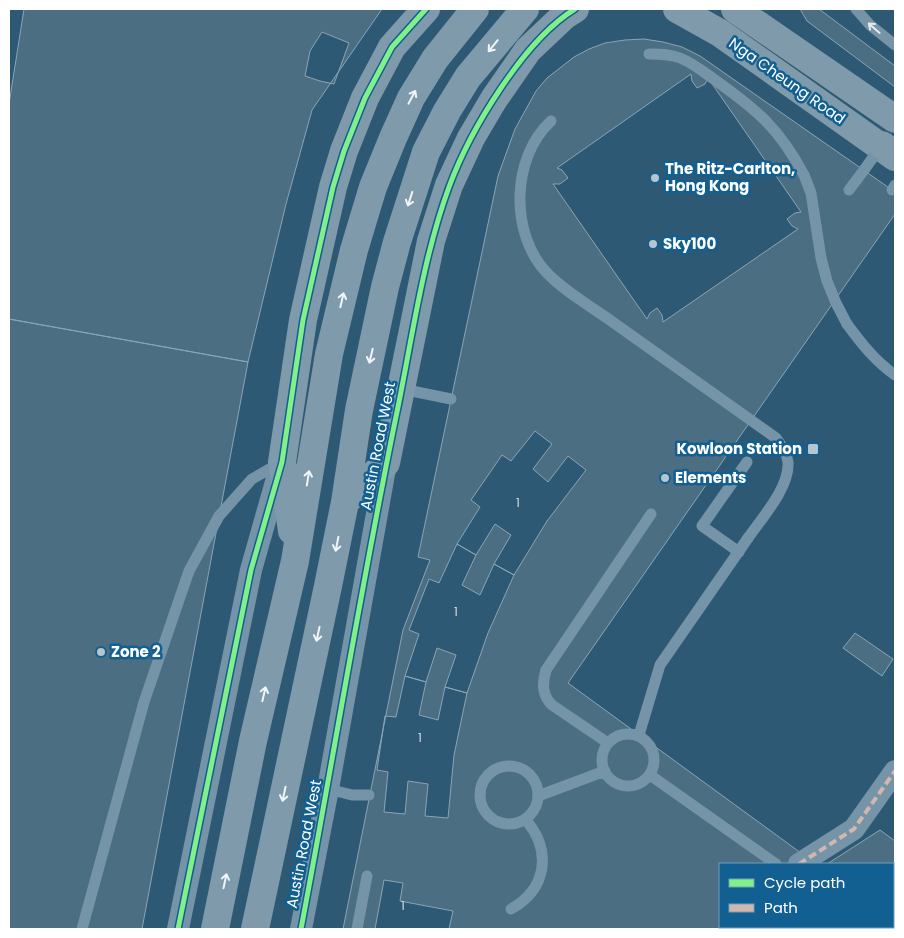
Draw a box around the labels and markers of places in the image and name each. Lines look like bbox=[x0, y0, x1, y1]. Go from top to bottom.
place label: The Ritz-Carlton, Hong Kong bbox=[665, 158, 795, 196]
marker: The Ritz-Carlton, Hong Kong bbox=[649, 172, 661, 184]
place label: Sky100 bbox=[663, 233, 716, 254]
marker: Sky100 bbox=[647, 238, 659, 250]
place label: Kowloon Station bbox=[676, 438, 802, 459]
marker: Kowloon Station bbox=[806, 442, 820, 456]
place label: Elements bbox=[675, 467, 746, 488]
marker: Elements bbox=[659, 472, 671, 484]
place label: Zone 2 bbox=[111, 641, 161, 662]
marker: Zone 2 bbox=[95, 646, 107, 658]

